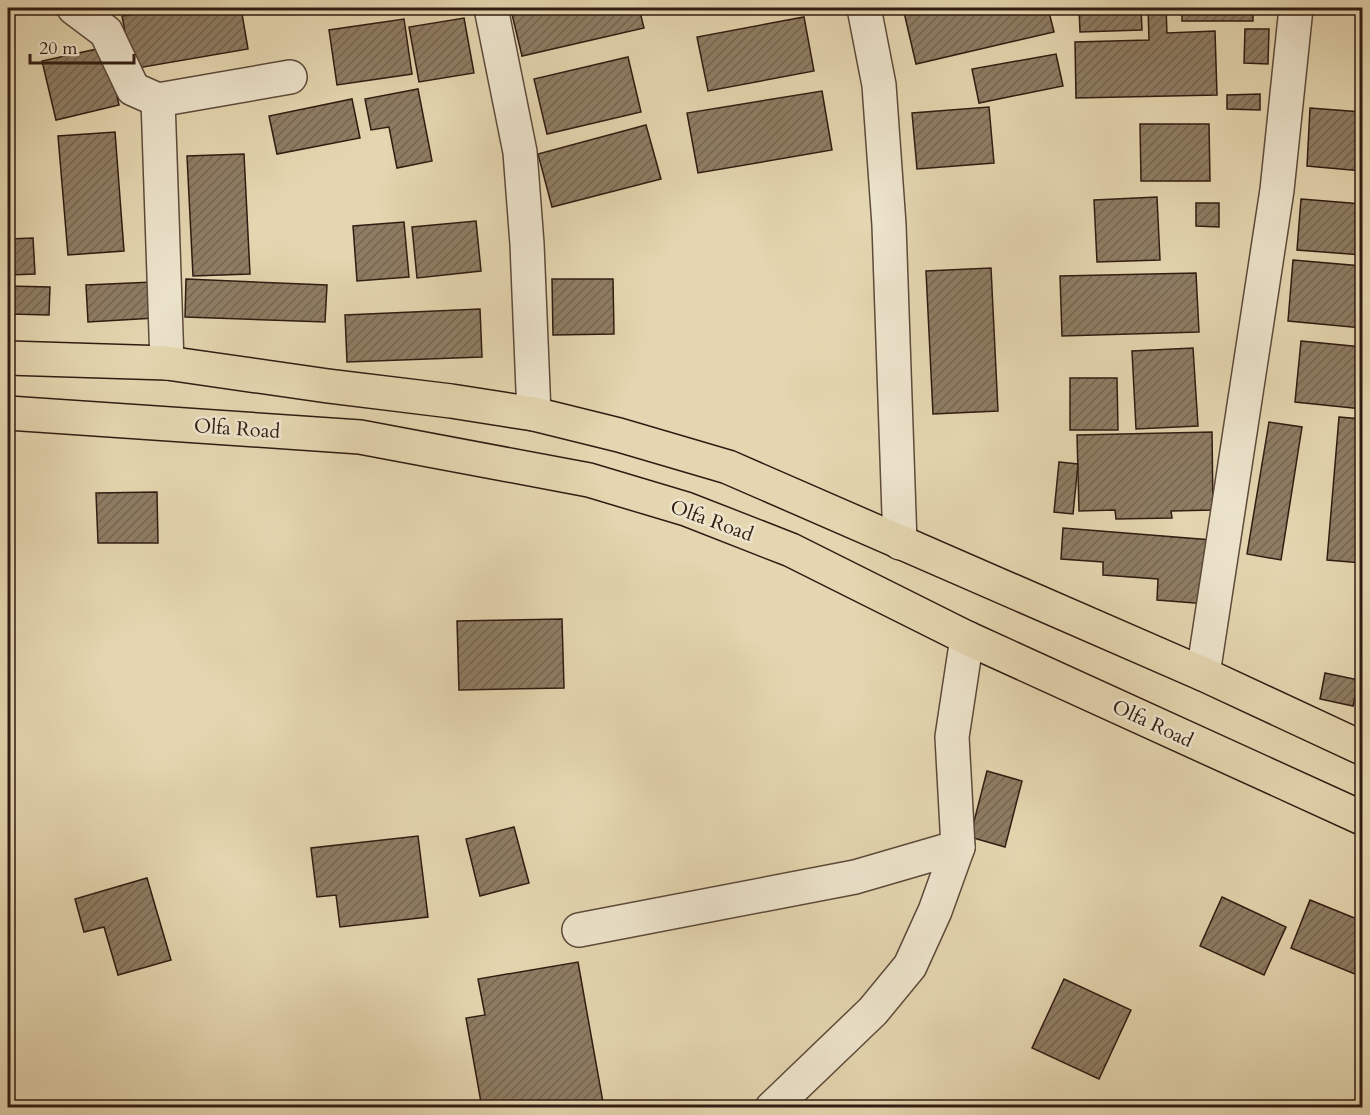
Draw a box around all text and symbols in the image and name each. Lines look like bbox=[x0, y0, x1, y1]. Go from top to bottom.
scale bar bbox=[30, 27, 134, 65]
text: 20 m bbox=[39, 36, 78, 61]
street label: Olfa Road bbox=[193, 412, 281, 445]
street label: Olfa Road bbox=[667, 493, 757, 548]
street label: Olfa Road bbox=[1108, 693, 1198, 754]

